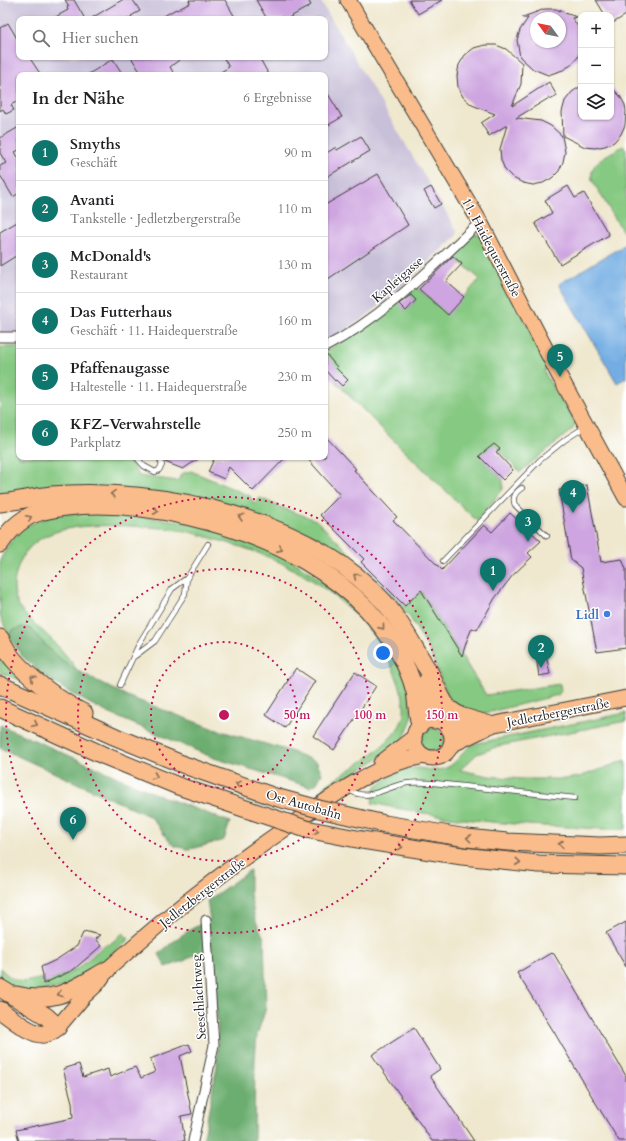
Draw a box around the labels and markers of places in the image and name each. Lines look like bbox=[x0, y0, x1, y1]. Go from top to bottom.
pin: 5 bbox=[547, 344, 573, 377]
pin: 4 bbox=[560, 480, 586, 513]
pin: 3 bbox=[515, 509, 541, 542]
pin: 1 bbox=[480, 558, 506, 591]
place label: Lidl bbox=[575, 606, 599, 624]
marker: Lidl bbox=[602, 609, 612, 619]
pin: 2 bbox=[528, 635, 554, 668]
centre of rings bbox=[217, 708, 231, 722]
pin: 6 bbox=[60, 807, 86, 840]

